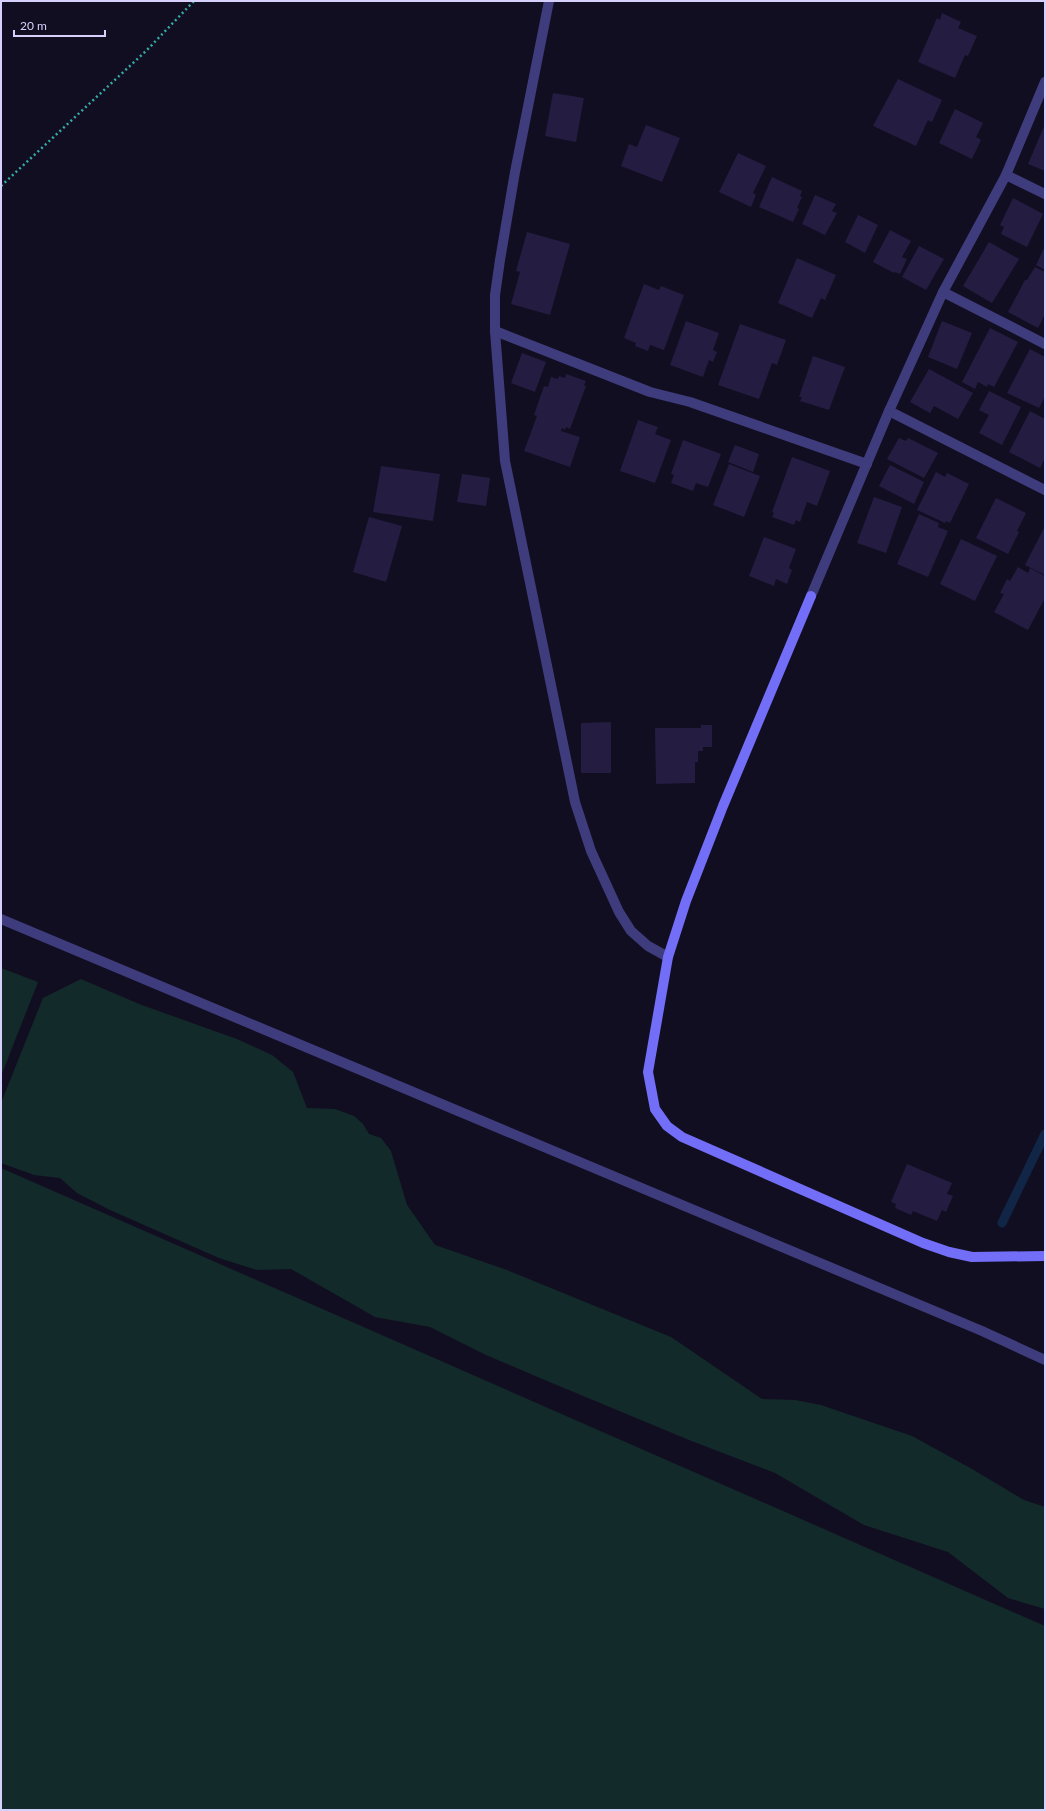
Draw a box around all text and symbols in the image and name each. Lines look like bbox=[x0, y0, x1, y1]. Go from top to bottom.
scale bar bbox=[14, 12, 105, 38]
text: 20 m bbox=[20, 18, 47, 33]

